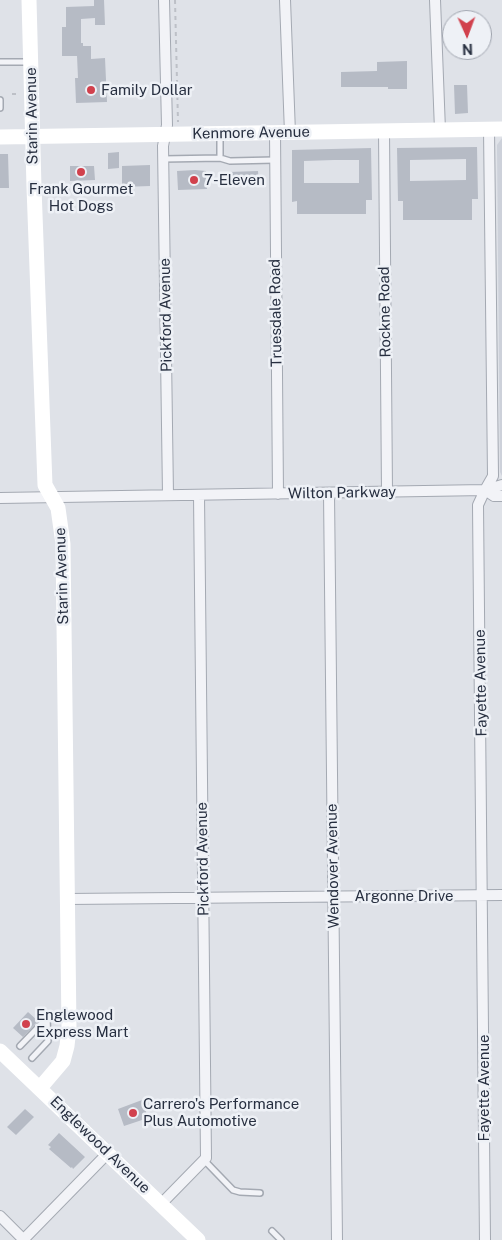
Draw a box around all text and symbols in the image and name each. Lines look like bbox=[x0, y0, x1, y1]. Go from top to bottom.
north arrow bbox=[442, 10, 492, 60]
text: N bbox=[462, 41, 473, 57]
street label: Starin Avenue bbox=[22, 67, 42, 165]
place label: Family Dollar bbox=[101, 81, 193, 99]
marker: Family Dollar bbox=[85, 84, 97, 96]
street label: Kenmore Avenue bbox=[192, 123, 310, 143]
marker: Frank Gourmet Hot Dogs bbox=[75, 166, 87, 178]
place label: 7-Eleven bbox=[204, 171, 265, 189]
marker: 7-Eleven bbox=[188, 174, 200, 186]
place label: Frank Gourmet Hot Dogs bbox=[29, 180, 133, 215]
street label: Pickford Avenue bbox=[156, 258, 176, 372]
street label: Truesdale Road bbox=[266, 259, 286, 367]
street label: Rockne Road bbox=[375, 266, 395, 358]
street label: Wilton Parkway bbox=[288, 483, 396, 503]
street label: Starin Avenue bbox=[51, 527, 73, 625]
street label: Fayette Avenue bbox=[471, 629, 491, 737]
street label: Pickford Avenue bbox=[193, 802, 213, 916]
street label: Wendover Avenue bbox=[323, 803, 343, 929]
street label: Argonne Drive bbox=[354, 887, 454, 905]
place label: Englewood Express Mart bbox=[36, 1006, 129, 1041]
marker: Englewood Express Mart bbox=[20, 1018, 32, 1030]
street label: Fayette Avenue bbox=[475, 1034, 493, 1142]
street label: Englewood Avenue bbox=[46, 1093, 154, 1197]
place label: Carrero's Performance Plus Automotive bbox=[143, 1095, 299, 1130]
marker: Carrero's Performance Plus Automotive bbox=[127, 1107, 139, 1119]

